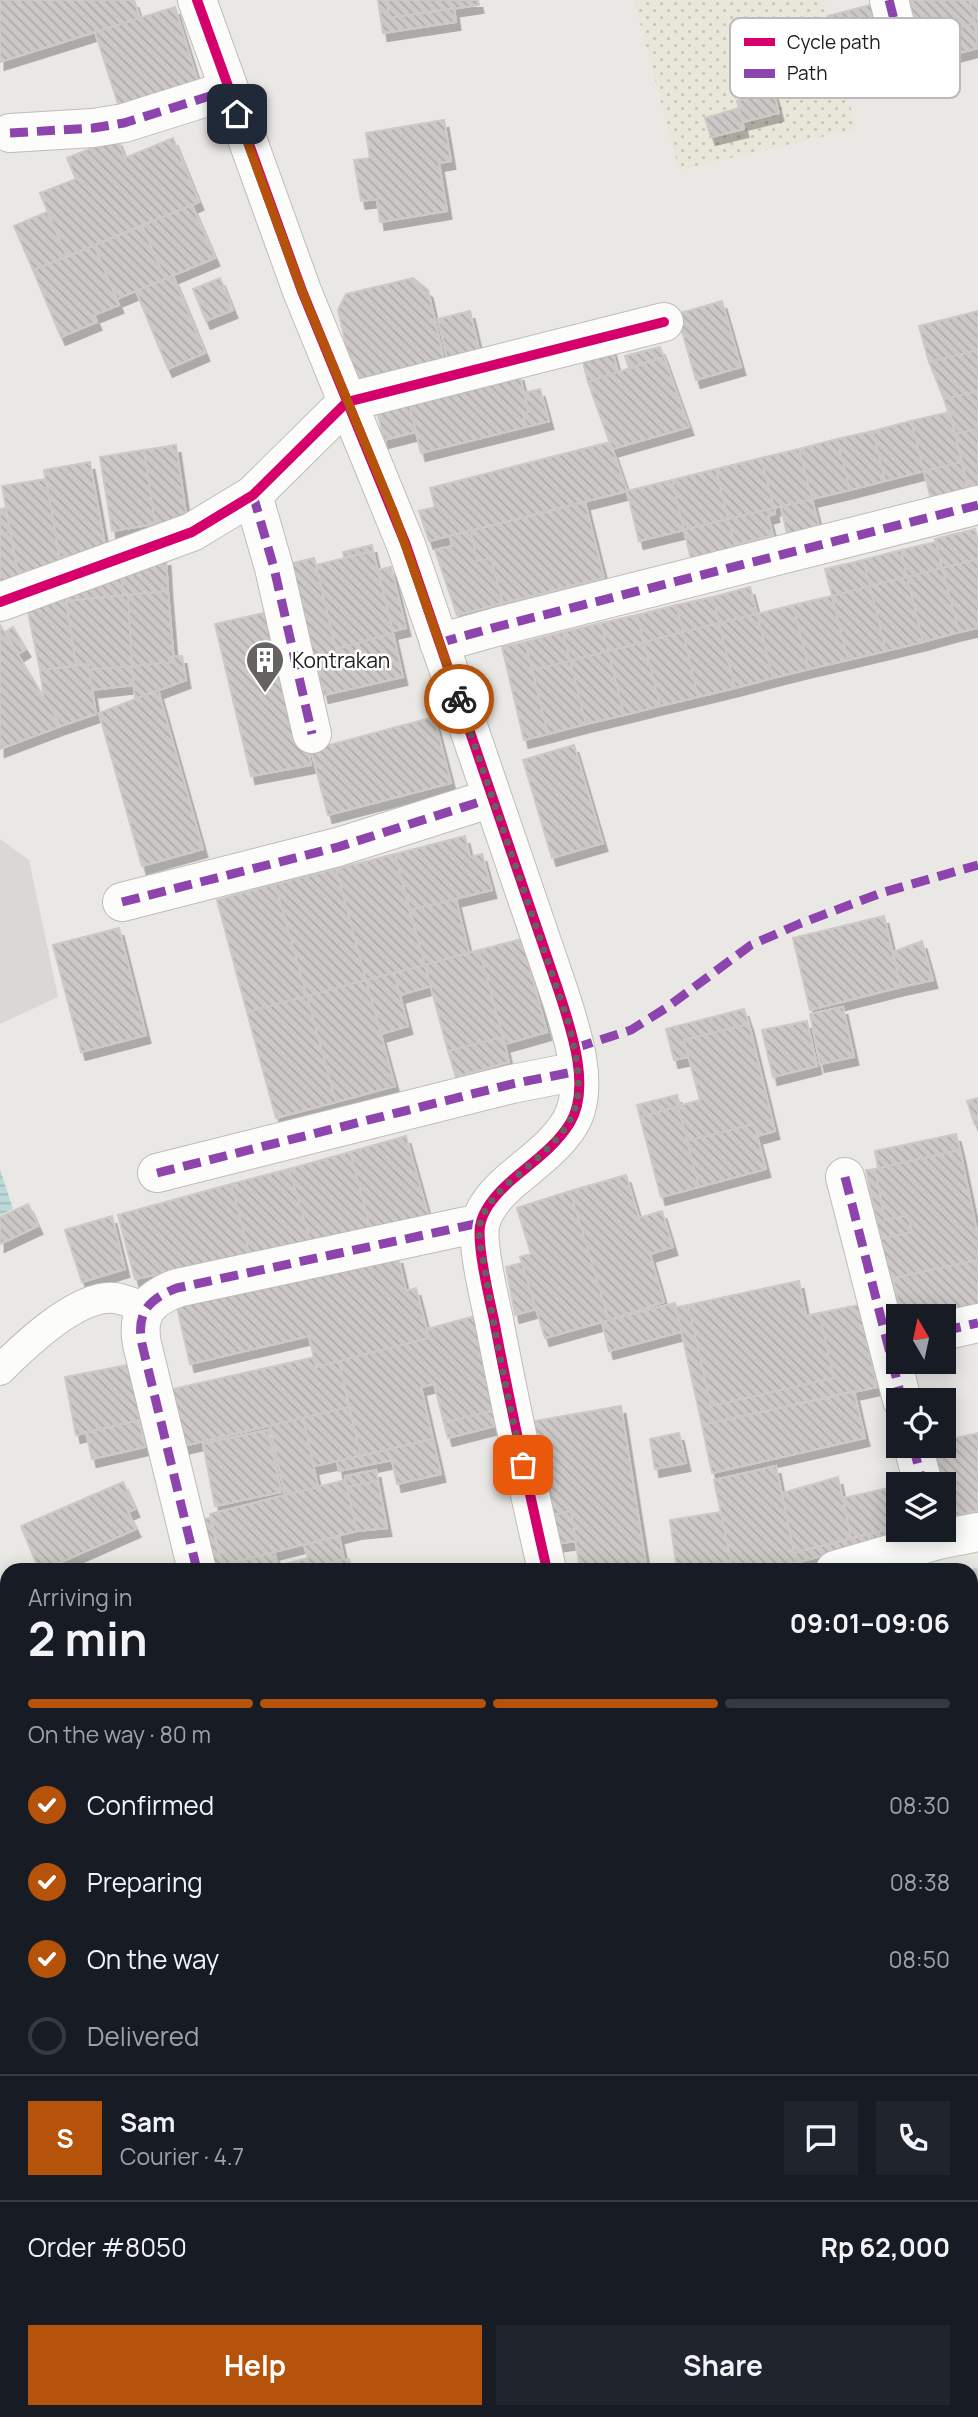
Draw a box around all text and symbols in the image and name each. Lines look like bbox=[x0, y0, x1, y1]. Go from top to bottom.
legend bbox=[730, 18, 960, 98]
text: Cycle path bbox=[787, 29, 881, 55]
text: Path bbox=[787, 60, 827, 86]
pin bbox=[207, 84, 267, 144]
icon: home bbox=[218, 95, 256, 133]
building icon: Kontrakan bbox=[244, 639, 286, 694]
place label: Kontrakan bbox=[292, 646, 390, 674]
courier bbox=[424, 664, 494, 734]
icon: bike bbox=[440, 680, 478, 718]
north arrow bbox=[886, 1304, 956, 1374]
map controls bbox=[886, 1304, 956, 1542]
button: locate bbox=[886, 1388, 956, 1458]
pin bbox=[493, 1435, 553, 1495]
icon: bag bbox=[504, 1446, 542, 1484]
button: layers bbox=[886, 1472, 956, 1542]
text: Arriving in bbox=[28, 1581, 133, 1613]
text: 09:01–09:06 bbox=[790, 1605, 950, 1641]
text: 2 min bbox=[28, 1607, 148, 1670]
text: On the way · 80 m bbox=[28, 1718, 211, 1750]
icon: check bbox=[28, 1786, 66, 1824]
text: Confirmed bbox=[87, 1787, 214, 1823]
text: 08:30 bbox=[889, 1789, 950, 1821]
icon: check bbox=[28, 1863, 66, 1901]
text: Preparing bbox=[87, 1864, 203, 1900]
text: 08:38 bbox=[890, 1866, 950, 1898]
icon: check bbox=[28, 1940, 66, 1978]
text: On the way bbox=[87, 1941, 219, 1977]
text: 08:50 bbox=[888, 1943, 950, 1975]
text: Delivered bbox=[87, 2018, 199, 2054]
button: chat bbox=[784, 2101, 858, 2175]
button: phone bbox=[876, 2101, 950, 2175]
text: Sam bbox=[120, 2104, 175, 2140]
text: S bbox=[56, 2120, 74, 2156]
text: Courier · 4.7 bbox=[120, 2140, 244, 2172]
text: Order #8050 bbox=[28, 2229, 187, 2265]
text: Rp 62,000 bbox=[821, 2229, 950, 2265]
button: Help bbox=[28, 2325, 482, 2405]
button: Share bbox=[496, 2325, 950, 2405]

